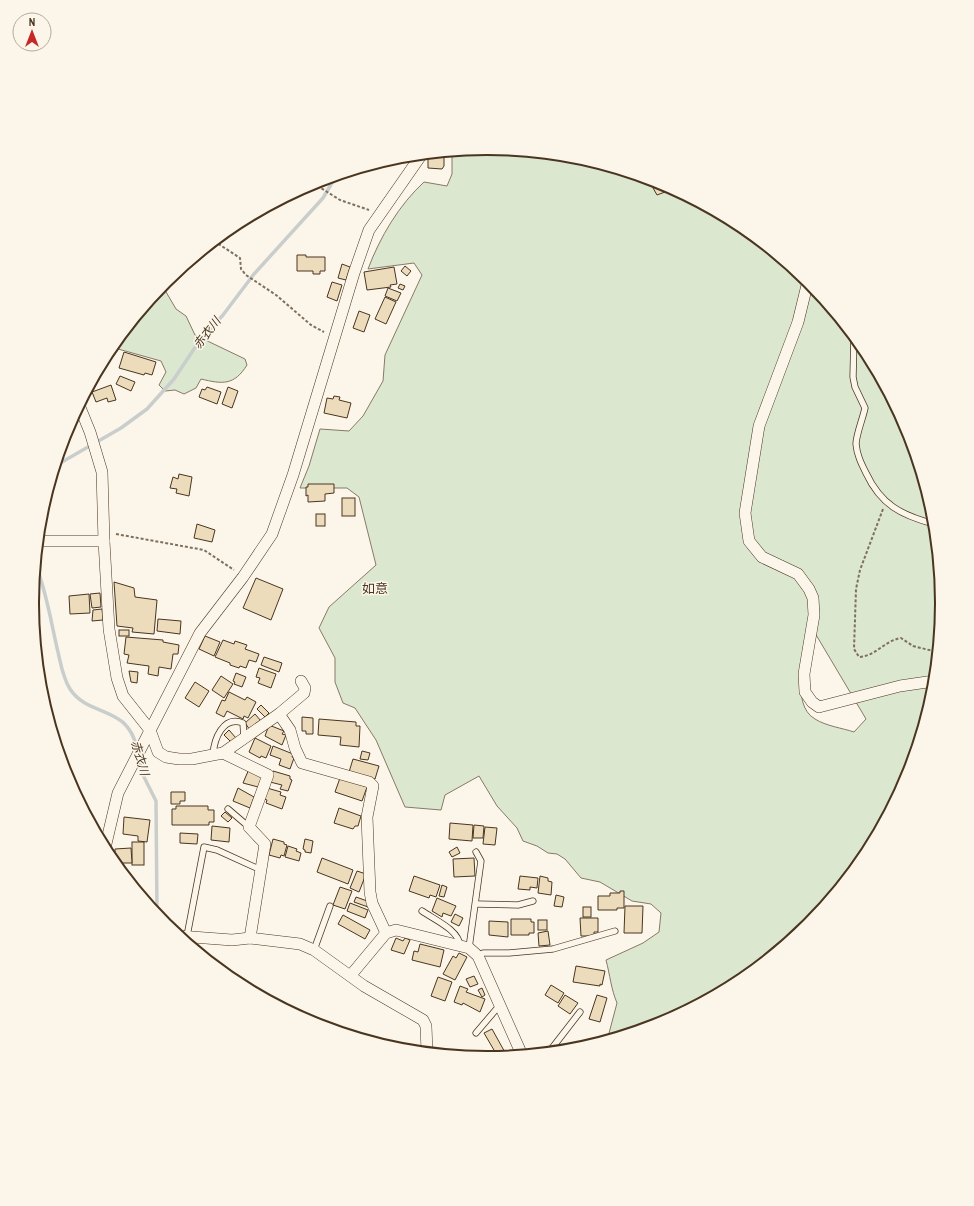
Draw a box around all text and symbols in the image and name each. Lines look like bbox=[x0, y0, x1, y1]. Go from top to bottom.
north arrow bbox=[12, 12, 52, 52]
text: N bbox=[29, 15, 35, 29]
water label: 赤衣川 bbox=[190, 312, 226, 352]
district label: 如意 bbox=[362, 580, 388, 597]
water label: 赤衣川 bbox=[127, 738, 153, 779]

